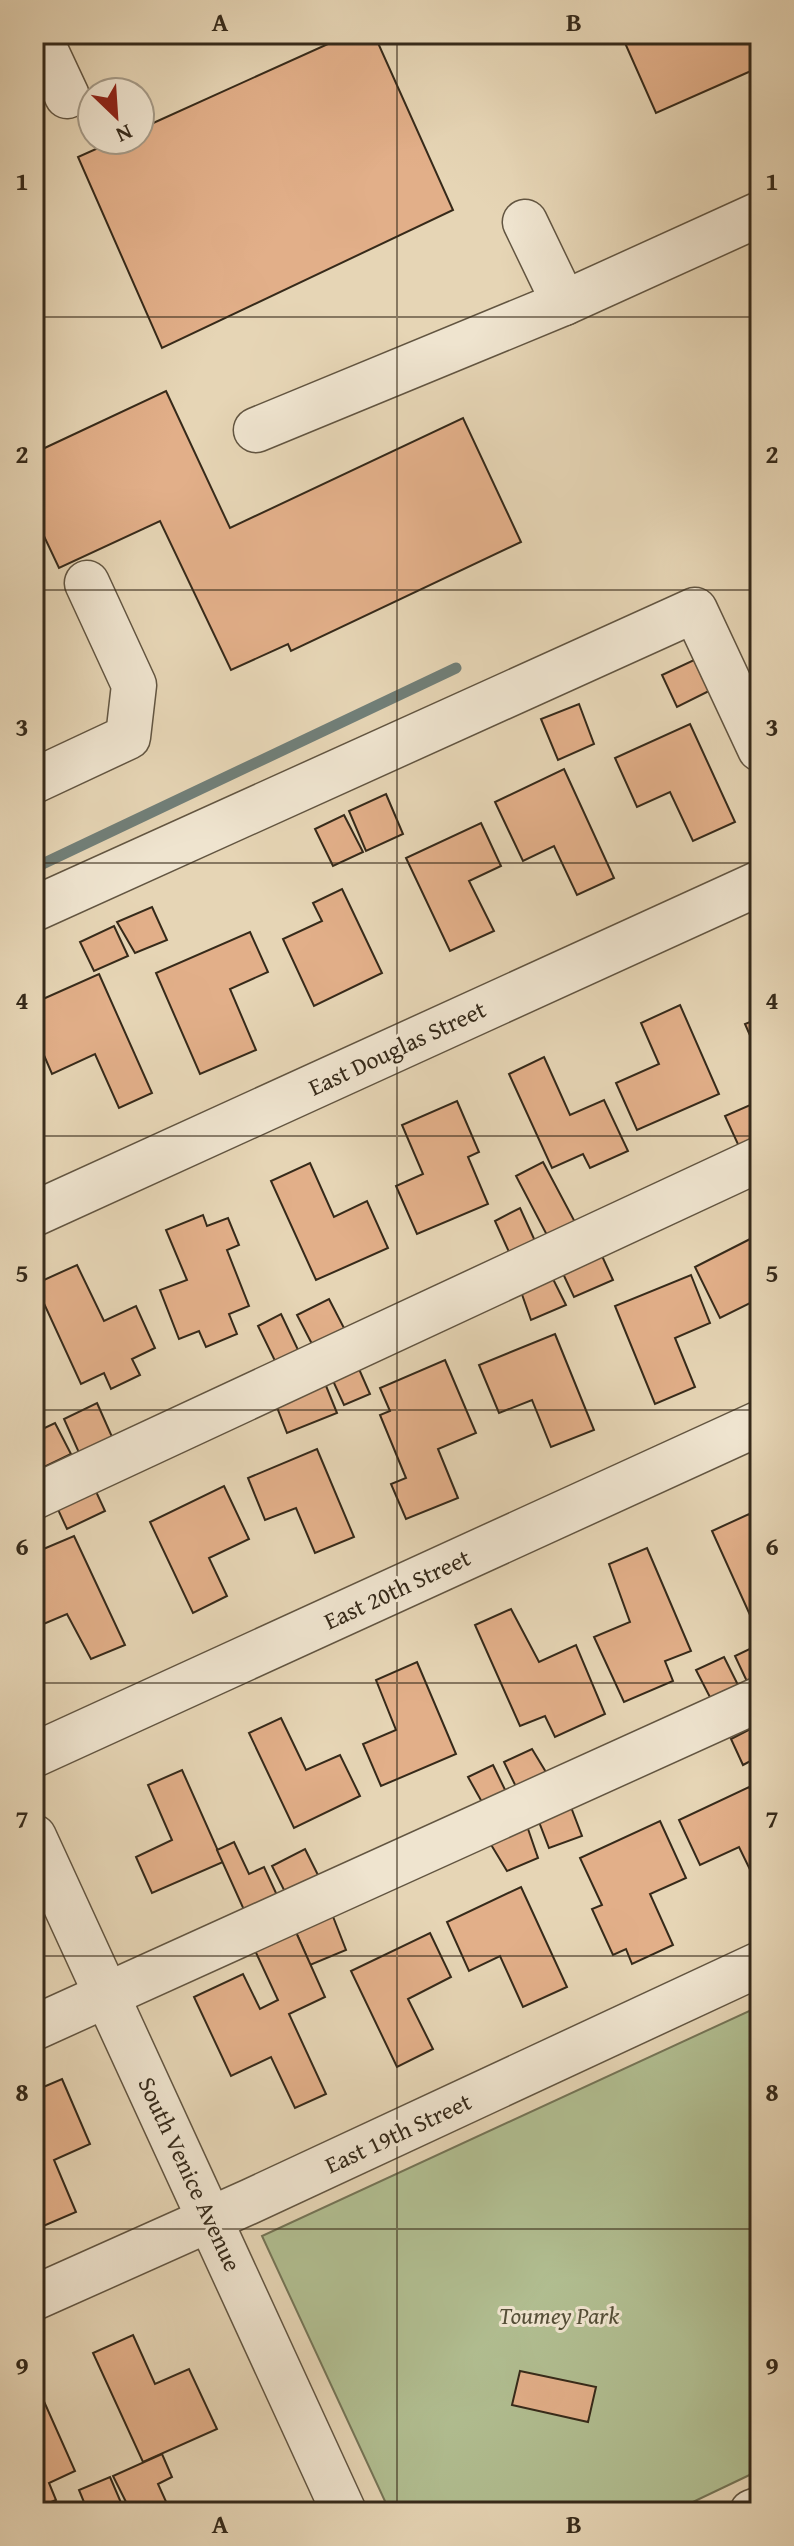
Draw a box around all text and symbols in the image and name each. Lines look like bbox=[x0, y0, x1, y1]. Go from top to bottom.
text: A bbox=[212, 2, 229, 41]
text: B bbox=[566, 2, 582, 41]
north arrow bbox=[76, 76, 156, 156]
text: N bbox=[111, 117, 138, 152]
text: 1 bbox=[15, 161, 29, 200]
text: 1 bbox=[765, 161, 779, 200]
text: 2 bbox=[15, 434, 29, 473]
text: 2 bbox=[765, 434, 779, 473]
text: 3 bbox=[15, 707, 29, 746]
text: 3 bbox=[765, 707, 779, 746]
text: 4 bbox=[15, 980, 29, 1019]
text: 4 bbox=[765, 980, 779, 1019]
street label: East Douglas Street bbox=[303, 991, 492, 1104]
text: 5 bbox=[15, 1253, 29, 1292]
text: 5 bbox=[765, 1253, 779, 1292]
text: 6 bbox=[15, 1526, 29, 1565]
text: 6 bbox=[765, 1526, 779, 1565]
street label: East 20th Street bbox=[318, 1540, 476, 1638]
text: 7 bbox=[15, 1799, 29, 1838]
text: 7 bbox=[765, 1799, 779, 1838]
street label: South Venice Avenue bbox=[130, 2071, 250, 2277]
text: 8 bbox=[15, 2072, 29, 2111]
text: 8 bbox=[765, 2072, 779, 2111]
street label: East 19th Street bbox=[319, 2084, 477, 2182]
park label: Toumey Park bbox=[499, 2298, 619, 2333]
text: 9 bbox=[15, 2346, 29, 2385]
text: 9 bbox=[765, 2346, 779, 2385]
text: A bbox=[212, 2504, 229, 2543]
text: B bbox=[566, 2504, 582, 2543]

